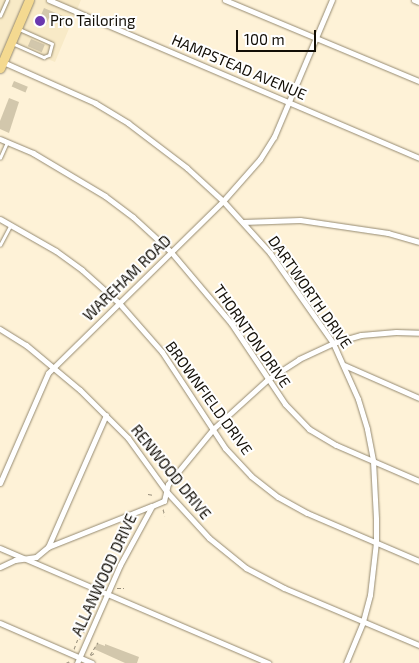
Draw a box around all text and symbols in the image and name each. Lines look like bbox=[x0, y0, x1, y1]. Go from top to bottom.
place label: Pro Tailoring bbox=[50, 12, 136, 30]
marker: Pro Tailoring bbox=[34, 15, 46, 27]
scale bar bbox=[239, 20, 319, 52]
street label: HAMPSTEAD AVENUE bbox=[169, 30, 309, 104]
text: 100 m bbox=[244, 30, 285, 48]
street label: WAREHAM ROAD bbox=[79, 231, 175, 325]
street label: DARTWORTH DRIVE bbox=[264, 232, 356, 352]
street label: THORNTON DRIVE bbox=[210, 281, 294, 391]
street label: BROWNFIELD DRIVE bbox=[162, 338, 256, 458]
street label: RENWOOD DRIVE bbox=[127, 421, 215, 523]
street label: ALLANWOOD DRIVE bbox=[68, 511, 140, 639]

